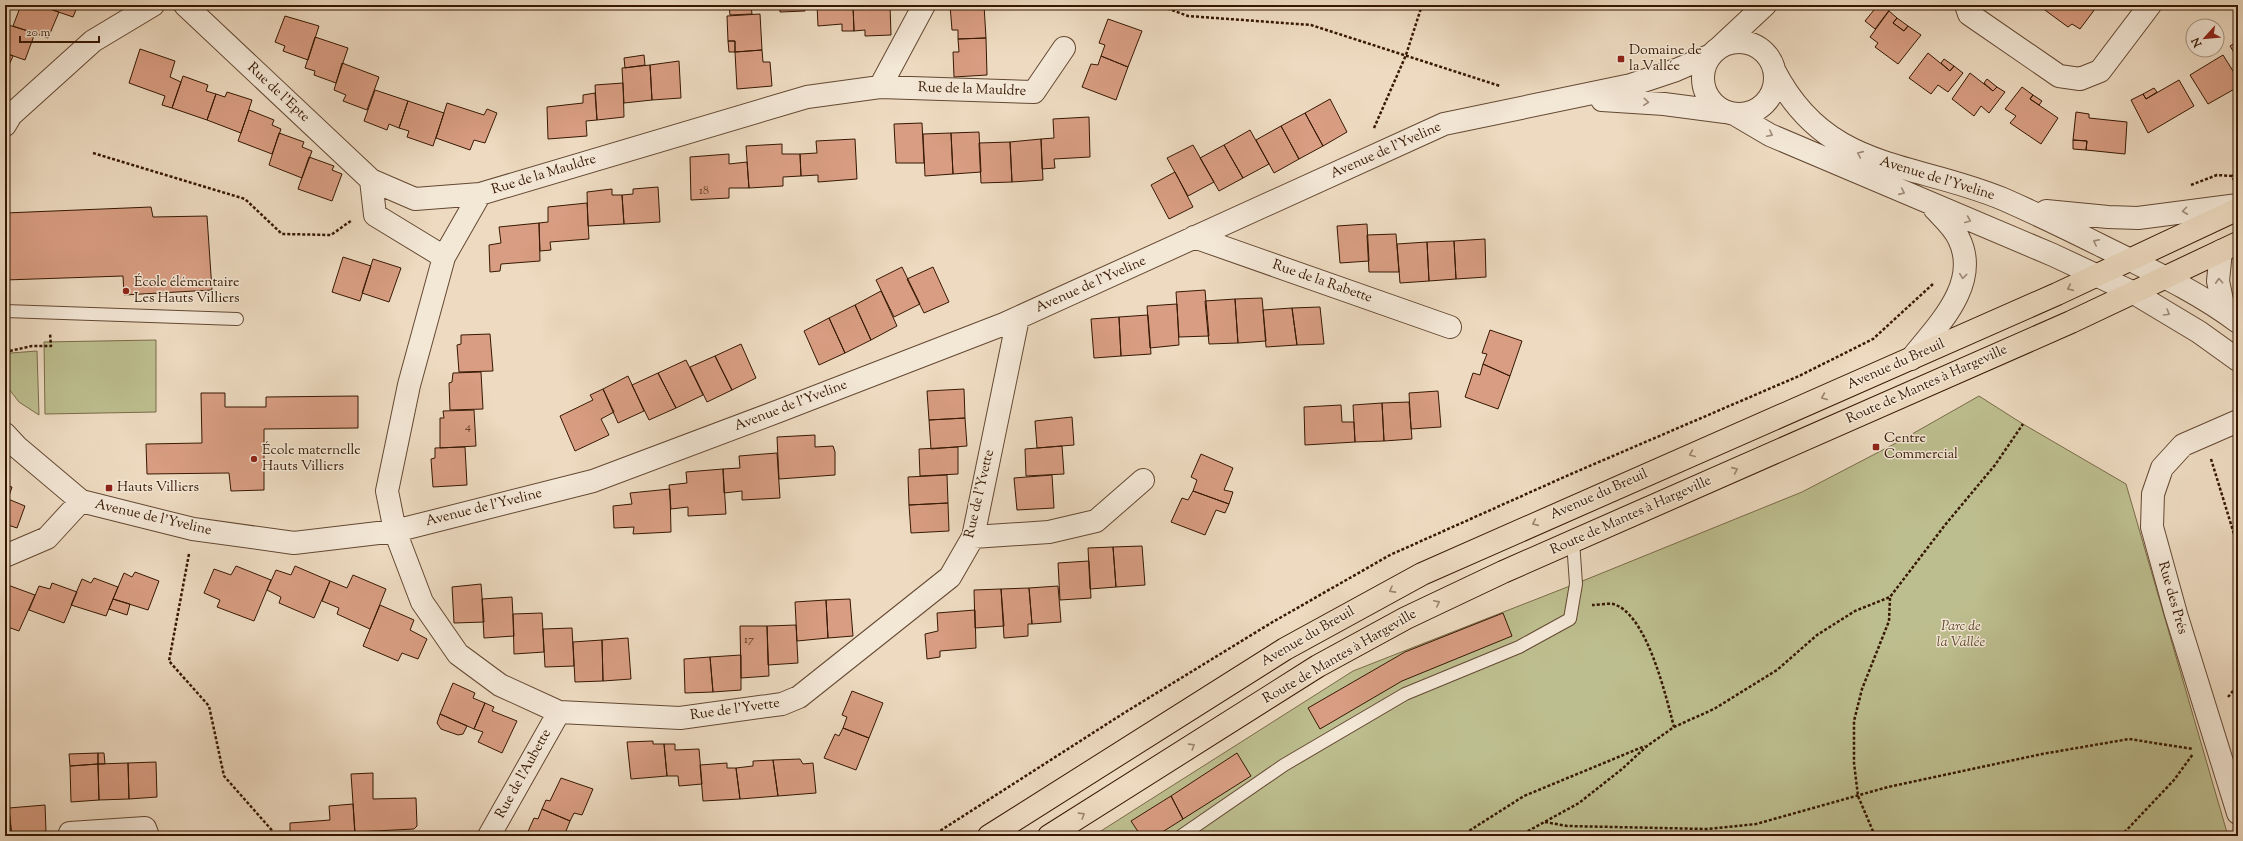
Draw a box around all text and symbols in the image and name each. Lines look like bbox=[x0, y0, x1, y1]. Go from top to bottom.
scale bar bbox=[20, 18, 99, 44]
north arrow bbox=[2185, 18, 2225, 58]
text: 20 m bbox=[26, 24, 51, 42]
text: N bbox=[2188, 34, 2207, 51]
place label: Domaine de la Vallée bbox=[1629, 41, 1702, 77]
marker: Domaine de la Vallée bbox=[1616, 54, 1626, 64]
street label: Rue de l'Epte bbox=[242, 59, 314, 127]
street label: Rue de la Mauldre bbox=[918, 78, 1026, 102]
one-way arrow bbox=[1643, 97, 1649, 106]
street label: Avenue de l'Yveline bbox=[1327, 118, 1445, 184]
one-way arrow bbox=[1766, 129, 1773, 137]
street label: Rue de la Mauldre bbox=[489, 150, 599, 200]
one-way arrow bbox=[1856, 151, 1864, 159]
street label: Avenue de l'Yveline bbox=[1877, 152, 1997, 206]
house number: 18 bbox=[699, 182, 709, 200]
one-way arrow bbox=[1897, 187, 1905, 195]
one-way arrow bbox=[2182, 207, 2188, 216]
one-way arrow bbox=[1964, 215, 1972, 223]
one-way arrow bbox=[2093, 240, 2100, 247]
street label: Avenue de l'Yveline bbox=[1032, 252, 1150, 318]
street label: Rue de la Rabette bbox=[1269, 256, 1375, 308]
place label: École élémentaire Les Hauts Villiers bbox=[134, 273, 240, 309]
one-way arrow bbox=[1959, 273, 1968, 279]
one-way arrow bbox=[2215, 278, 2223, 284]
one-way arrow bbox=[2067, 283, 2074, 291]
marker: École élémentaire Les Hauts Villiers bbox=[121, 286, 131, 296]
one-way arrow bbox=[2163, 308, 2170, 315]
street label: Avenue du Breuil bbox=[1844, 334, 1948, 396]
street label: Route de Mantes à Hargeville bbox=[1843, 340, 2011, 430]
street label: Avenue de l'Yveline bbox=[732, 375, 850, 437]
one-way arrow bbox=[1821, 392, 1828, 400]
house number: 4 bbox=[465, 418, 471, 436]
place label: Centre Commercial bbox=[1884, 429, 1958, 465]
place label: École maternelle Hauts Villiers bbox=[262, 441, 361, 477]
marker: Centre Commercial bbox=[1871, 442, 1881, 452]
street label: Rue de l'Yvette bbox=[960, 448, 1000, 540]
one-way arrow bbox=[1689, 449, 1697, 457]
marker: École maternelle Hauts Villiers bbox=[249, 454, 259, 464]
street label: Avenue du Breuil bbox=[1547, 464, 1651, 526]
one-way arrow bbox=[1730, 467, 1738, 475]
street label: Route de Mantes à Hargeville bbox=[1547, 471, 1715, 561]
place label: Hauts Villiers bbox=[117, 478, 199, 498]
marker: Hauts Villiers bbox=[104, 483, 114, 493]
street label: Avenue de l'Yveline bbox=[424, 484, 544, 532]
street label: Avenue de l'Yveline bbox=[93, 495, 213, 541]
one-way arrow bbox=[1531, 519, 1538, 527]
street label: Rue des Prés bbox=[2152, 559, 2192, 637]
one-way arrow bbox=[1388, 585, 1396, 593]
one-way arrow bbox=[1433, 600, 1440, 608]
street label: Avenue du Breuil bbox=[1257, 602, 1359, 672]
street label: Route de Mantes à Hargeville bbox=[1259, 605, 1421, 709]
park label: Parc de la Vallée bbox=[1937, 617, 1986, 653]
house number: 17 bbox=[744, 631, 754, 649]
street label: Rue de l'Yvette bbox=[689, 694, 781, 726]
street label: Rue de l'Aubette bbox=[491, 726, 557, 822]
one-way arrow bbox=[1187, 743, 1194, 750]
one-way arrow bbox=[1078, 812, 1085, 820]

